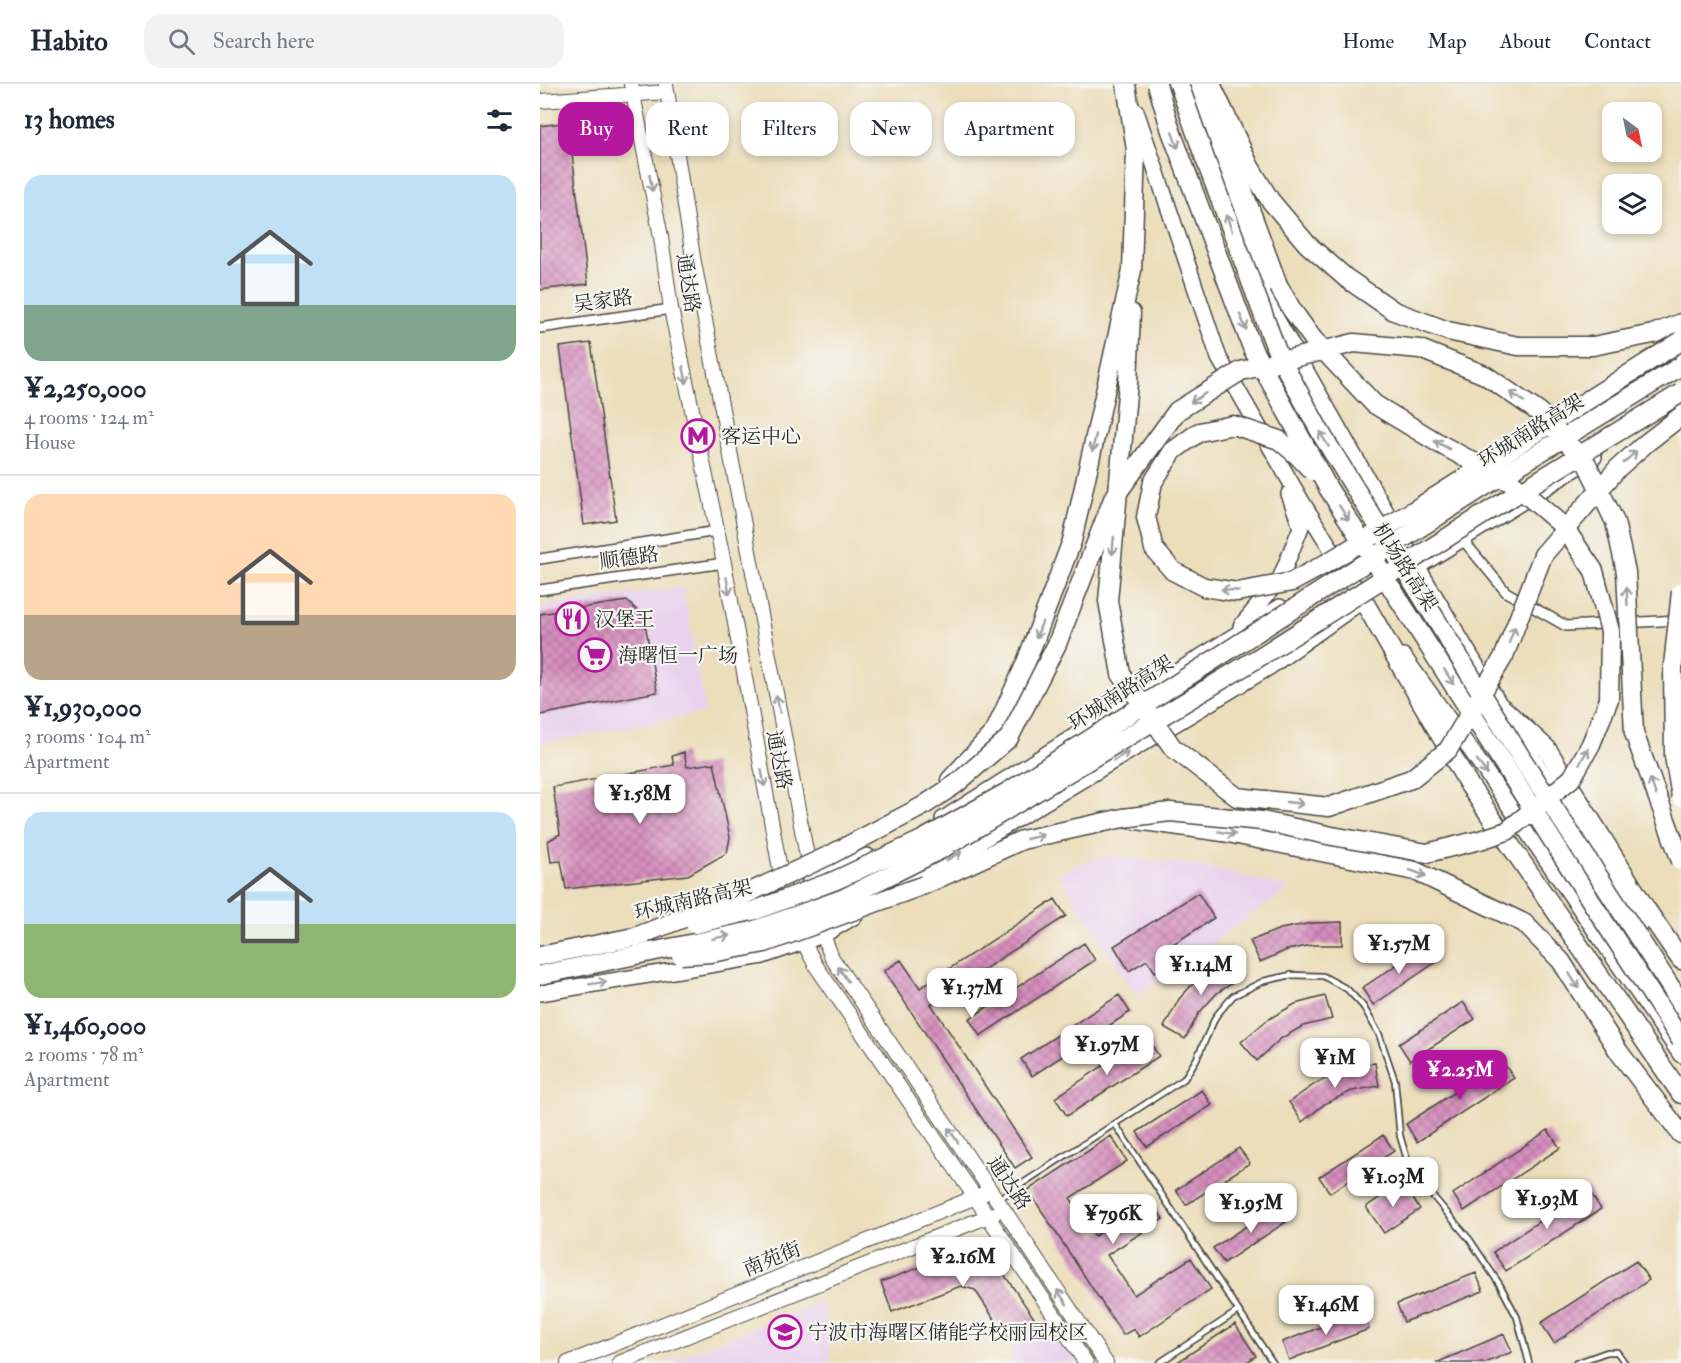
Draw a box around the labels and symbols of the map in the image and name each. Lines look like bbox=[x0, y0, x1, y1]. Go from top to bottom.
north arrow bbox=[1602, 102, 1662, 162]
one-way arrow bbox=[1170, 130, 1181, 149]
one-way arrow bbox=[646, 172, 657, 192]
one-way arrow bbox=[1223, 214, 1234, 232]
street label: 通达路 bbox=[671, 251, 705, 315]
street label: 吴家路 bbox=[572, 284, 634, 318]
one-way arrow bbox=[1238, 313, 1249, 331]
one-way arrow bbox=[680, 364, 691, 384]
street label: 环城南路高架 bbox=[1473, 389, 1589, 473]
one-way arrow bbox=[1509, 391, 1525, 403]
one-way arrow bbox=[1190, 393, 1207, 405]
metro station icon: 客运中心 bbox=[680, 418, 716, 454]
place label: 客运中心 bbox=[721, 424, 801, 449]
one-way arrow bbox=[1318, 431, 1330, 448]
one-way arrow bbox=[1088, 433, 1099, 452]
one-way arrow bbox=[1434, 439, 1452, 450]
one-way arrow bbox=[1622, 450, 1637, 464]
one-way arrow bbox=[1338, 504, 1350, 521]
street label: 机场路高架 bbox=[1367, 518, 1443, 616]
one-way arrow bbox=[1107, 536, 1118, 556]
street label: 顺德路 bbox=[598, 541, 660, 575]
one-way arrow bbox=[723, 576, 734, 596]
one-way arrow bbox=[1221, 584, 1240, 595]
one-way arrow bbox=[1621, 586, 1632, 606]
restaurant icon: 汉堡王 bbox=[554, 601, 590, 637]
place label: 汉堡王 bbox=[595, 607, 655, 632]
one-way arrow bbox=[1032, 620, 1043, 638]
one-way arrow bbox=[1507, 626, 1518, 645]
supermarket icon: 海曙恒一广场 bbox=[577, 637, 613, 673]
place label: 海曙恒一广场 bbox=[618, 643, 738, 668]
street label: 环城南路高架 bbox=[1064, 650, 1178, 736]
one-way arrow bbox=[1442, 669, 1455, 686]
one-way arrow bbox=[772, 695, 783, 715]
street label: 通达路 bbox=[761, 728, 797, 792]
one-way arrow bbox=[1578, 748, 1590, 765]
one-way arrow bbox=[1112, 749, 1129, 761]
one-way arrow bbox=[1476, 758, 1488, 775]
one-way arrow bbox=[758, 768, 769, 787]
pin: ¥1.58M bbox=[591, 774, 689, 825]
one-way arrow bbox=[1647, 778, 1658, 797]
one-way arrow bbox=[1285, 798, 1304, 809]
one-way arrow bbox=[1217, 828, 1236, 839]
one-way arrow bbox=[1025, 831, 1045, 842]
one-way arrow bbox=[945, 850, 962, 862]
one-way arrow bbox=[1408, 869, 1426, 880]
street label: 环城南路高架 bbox=[632, 874, 754, 926]
pin: ¥1.57M bbox=[1350, 924, 1448, 975]
one-way arrow bbox=[711, 931, 730, 943]
pin: ¥1.14M bbox=[1152, 945, 1250, 996]
one-way arrow bbox=[837, 966, 849, 982]
pin: ¥1.37M bbox=[923, 968, 1021, 1019]
one-way arrow bbox=[1568, 973, 1580, 989]
one-way arrow bbox=[587, 978, 607, 989]
pin: ¥1.97M bbox=[1058, 1025, 1156, 1076]
pin: ¥1M bbox=[1306, 1038, 1364, 1089]
pin: ¥2.25M bbox=[1411, 1050, 1509, 1101]
one-way arrow bbox=[947, 1127, 959, 1144]
street label: 通达路 bbox=[982, 1151, 1036, 1215]
pin: ¥1.03M bbox=[1344, 1157, 1442, 1208]
pin: ¥1.93M bbox=[1498, 1179, 1596, 1230]
pin: ¥1.95M bbox=[1202, 1183, 1300, 1234]
pin: ¥796K bbox=[1071, 1194, 1155, 1245]
street label: 南苑街 bbox=[740, 1236, 804, 1282]
pin: ¥2.16M bbox=[914, 1237, 1012, 1288]
pin: ¥1.46M bbox=[1277, 1285, 1375, 1336]
one-way arrow bbox=[1055, 1289, 1067, 1306]
school or university icon: 宁波市海曙区储能学校丽园校区 bbox=[767, 1314, 803, 1350]
place label: 宁波市海曙区储能学校丽园校区 bbox=[808, 1320, 1088, 1345]

